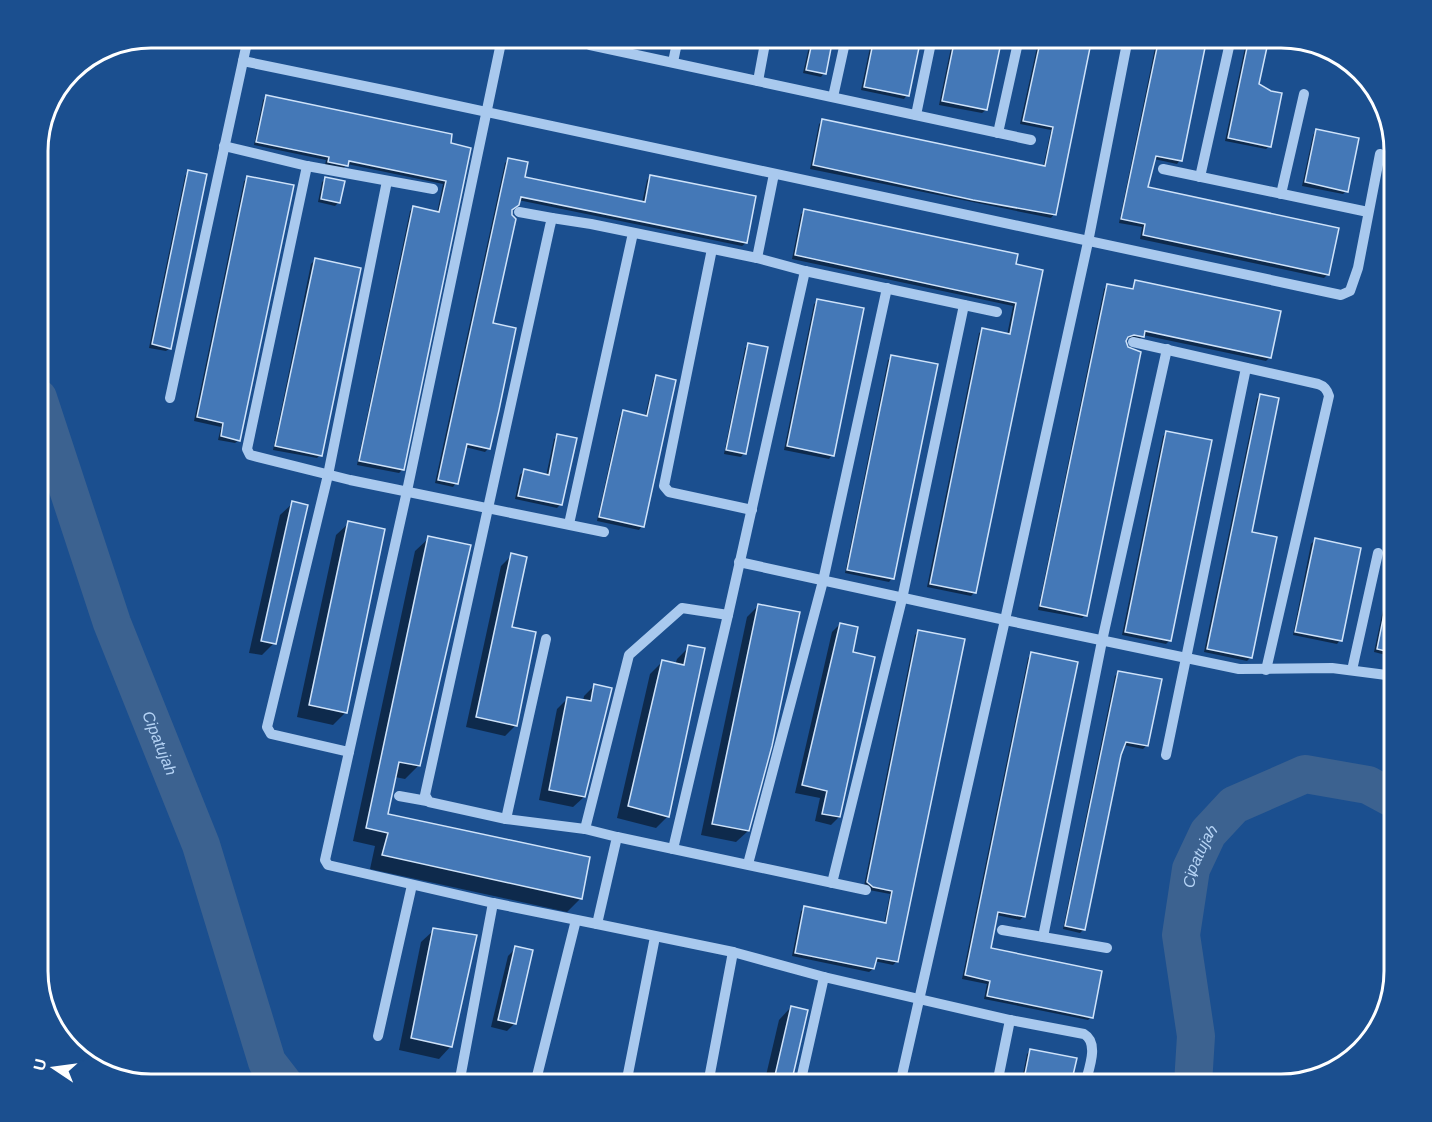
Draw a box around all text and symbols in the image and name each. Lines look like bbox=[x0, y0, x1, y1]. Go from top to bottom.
water label: Cipatujah bbox=[139, 708, 180, 778]
water label: Cipatujah bbox=[1180, 821, 1221, 889]
north arrow bbox=[24, 1038, 84, 1098]
text: U bbox=[30, 1057, 49, 1072]

